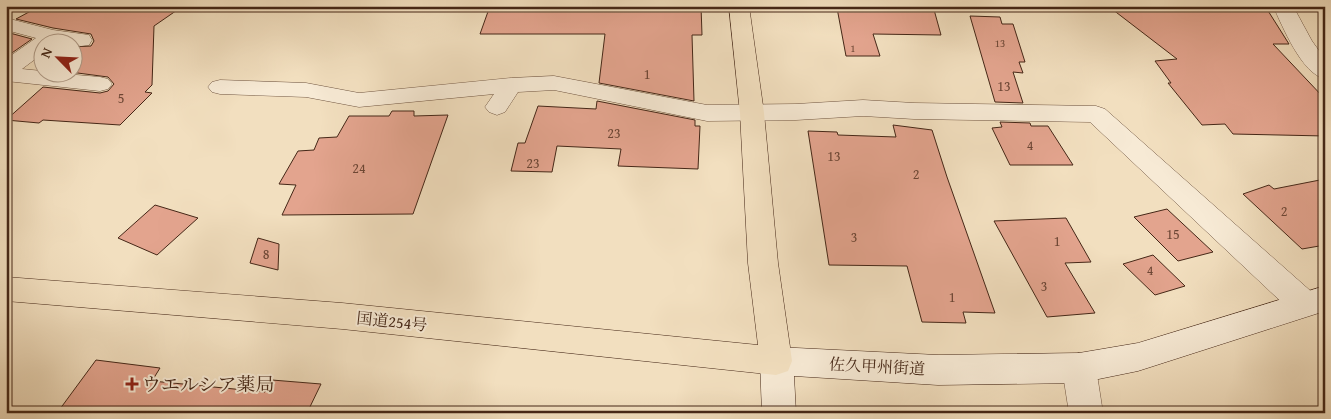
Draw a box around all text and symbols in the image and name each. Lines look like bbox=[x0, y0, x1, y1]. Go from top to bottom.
north arrow bbox=[32, 32, 82, 82]
house number: 13 bbox=[995, 35, 1005, 51]
house number: 1 bbox=[850, 40, 856, 56]
text: N bbox=[35, 44, 57, 61]
house number: 1 bbox=[644, 64, 650, 84]
house number: 13 bbox=[997, 76, 1011, 96]
house number: 5 bbox=[118, 88, 124, 108]
house number: 23 bbox=[607, 123, 621, 143]
house number: 4 bbox=[1027, 135, 1034, 155]
house number: 13 bbox=[827, 146, 841, 166]
house number: 23 bbox=[526, 153, 540, 173]
house number: 24 bbox=[352, 158, 366, 178]
house number: 2 bbox=[913, 164, 919, 184]
house number: 2 bbox=[1281, 201, 1287, 221]
house number: 15 bbox=[1166, 224, 1180, 244]
house number: 3 bbox=[851, 227, 857, 247]
house number: 1 bbox=[1054, 231, 1060, 251]
house number: 8 bbox=[263, 244, 270, 264]
house number: 4 bbox=[1147, 260, 1154, 280]
house number: 3 bbox=[1041, 276, 1047, 296]
house number: 1 bbox=[949, 287, 955, 307]
street label: 国道254号 bbox=[355, 305, 429, 337]
street label: 佐久甲州街道 bbox=[828, 352, 926, 380]
place label: ウエルシア薬局 bbox=[142, 370, 275, 398]
marker: ウエルシア薬局 bbox=[126, 378, 138, 390]

